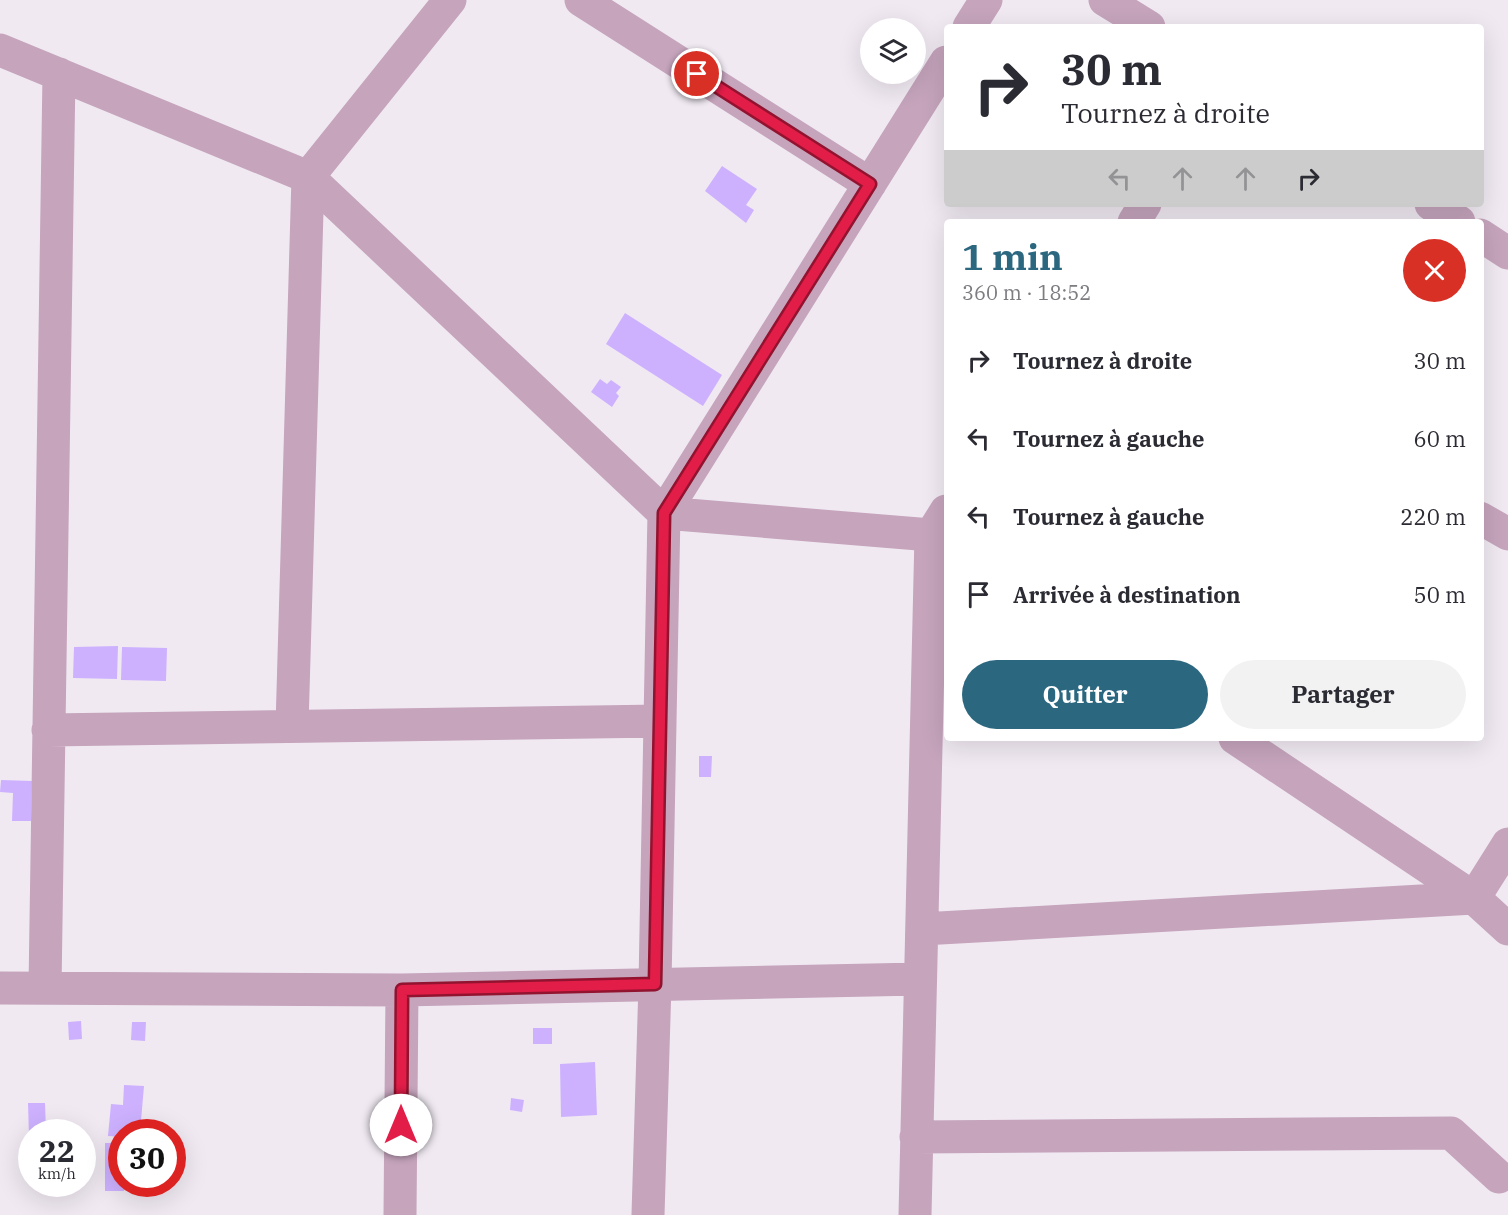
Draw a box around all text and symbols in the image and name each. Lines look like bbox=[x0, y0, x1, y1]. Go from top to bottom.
map controls bbox=[860, 18, 926, 84]
button: layers bbox=[860, 18, 926, 84]
text: 30 m bbox=[1061, 42, 1162, 97]
pin bbox=[671, 48, 722, 99]
icon: right bbox=[962, 48, 1040, 126]
icon: arrive bbox=[680, 57, 713, 90]
text: Tournez à droite bbox=[1061, 95, 1270, 130]
icon: left bbox=[1103, 162, 1136, 195]
icon: ahead bbox=[1166, 162, 1199, 195]
icon: ahead bbox=[1229, 162, 1262, 195]
icon: right bbox=[1292, 162, 1325, 195]
text: 1 min bbox=[962, 233, 1063, 280]
button: close bbox=[1403, 239, 1466, 302]
text: 360 m · 18:52 bbox=[962, 279, 1091, 306]
icon: right bbox=[962, 344, 995, 377]
text: Tournez à droite bbox=[1013, 346, 1192, 375]
text: 30 m bbox=[1414, 346, 1466, 375]
icon: left bbox=[962, 422, 995, 455]
text: Tournez à gauche bbox=[1013, 424, 1204, 453]
text: 60 m bbox=[1414, 424, 1466, 453]
icon: left bbox=[962, 500, 995, 533]
text: Tournez à gauche bbox=[1013, 502, 1204, 531]
text: 220 m bbox=[1400, 502, 1466, 531]
icon: arrive bbox=[962, 578, 995, 611]
text: Arrivée à destination bbox=[1013, 580, 1241, 609]
text: 50 m bbox=[1414, 580, 1466, 609]
button: Quitter bbox=[962, 660, 1208, 729]
button: Partager bbox=[1220, 660, 1466, 729]
position arrow bbox=[369, 1093, 433, 1157]
speed limit sign: 30 bbox=[108, 1119, 186, 1197]
text: 22 bbox=[39, 1131, 75, 1170]
text: km/h bbox=[38, 1164, 76, 1183]

